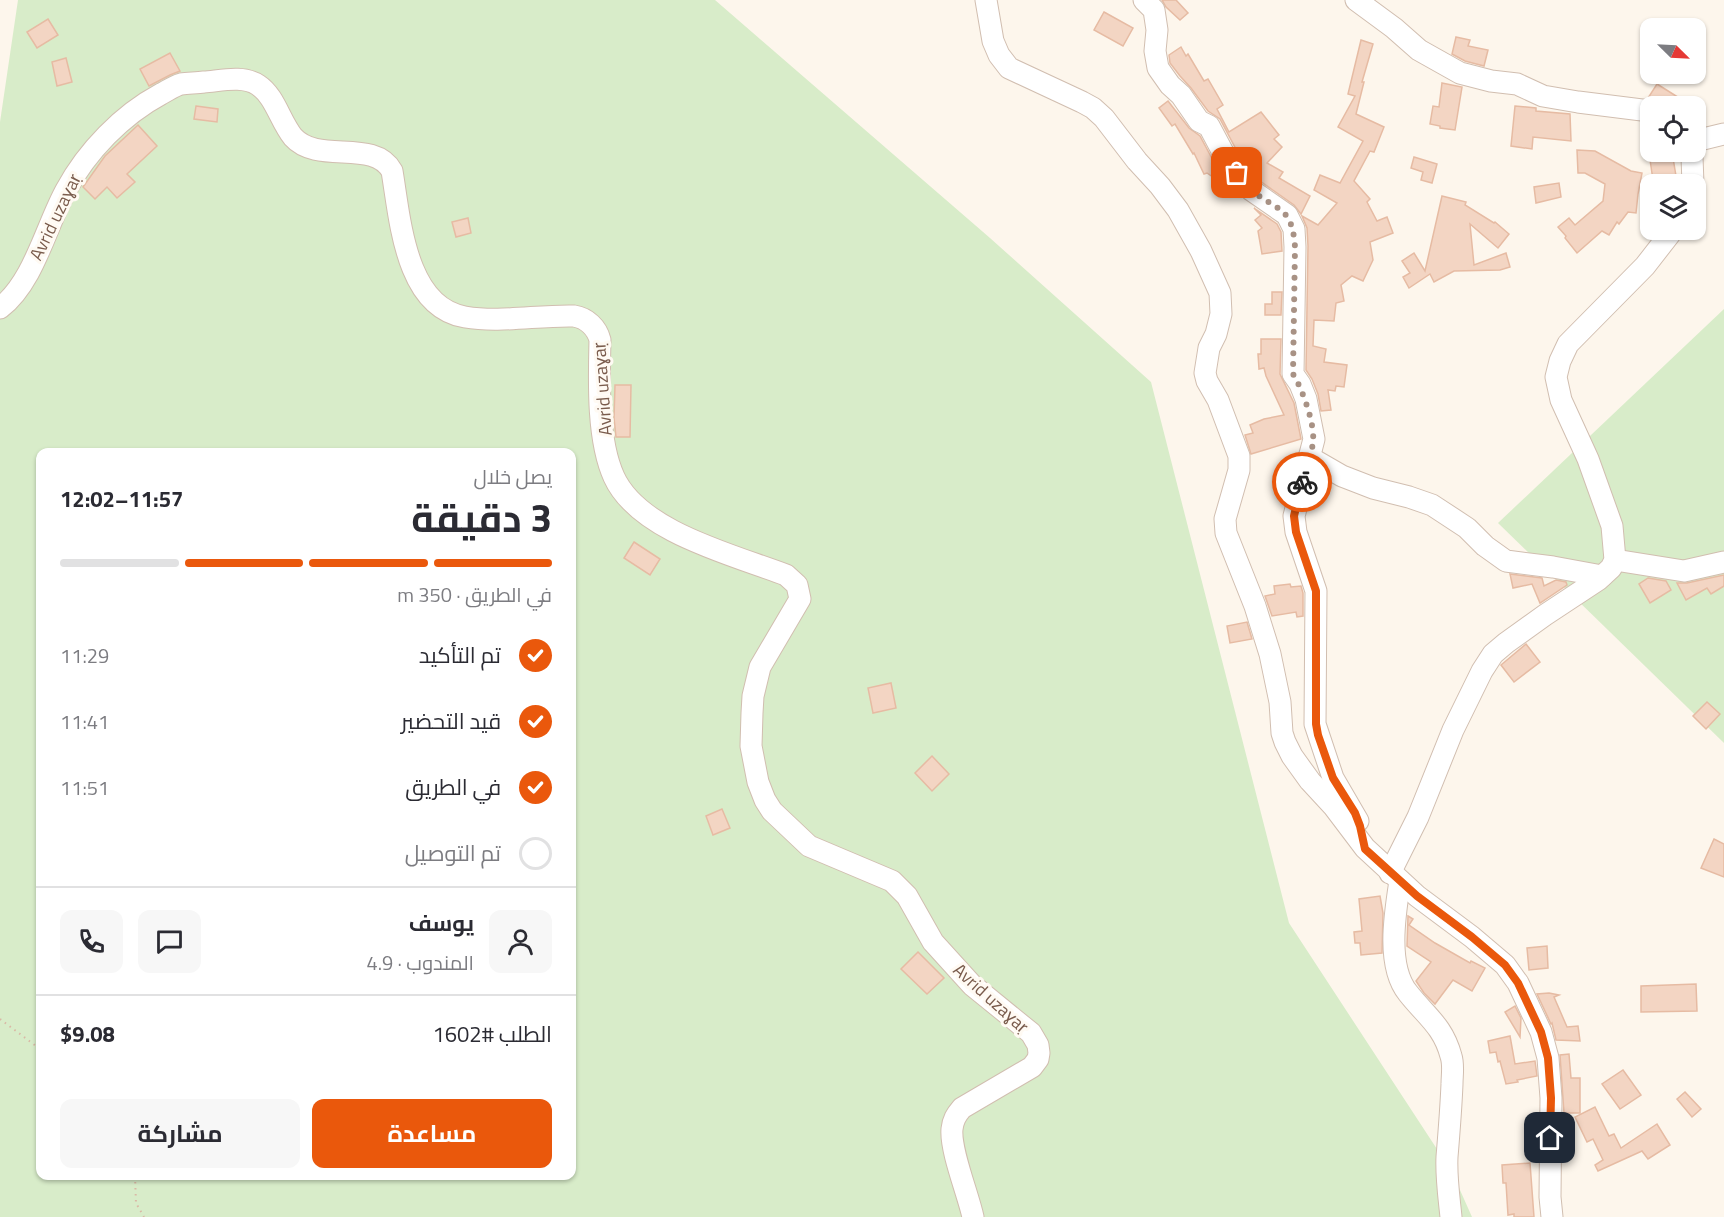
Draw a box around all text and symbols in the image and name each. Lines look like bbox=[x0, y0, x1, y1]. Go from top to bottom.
north arrow bbox=[1640, 18, 1706, 84]
map controls bbox=[1640, 18, 1706, 240]
button: locate bbox=[1640, 96, 1706, 162]
pin bbox=[1211, 147, 1262, 198]
icon: bag bbox=[1220, 156, 1253, 189]
street label: Avrid uzaɣaṛ bbox=[22, 169, 88, 265]
button: layers bbox=[1640, 174, 1706, 240]
street label: Avrid uzaɣaṛ bbox=[585, 341, 619, 437]
courier bbox=[1272, 452, 1332, 512]
text: يصل خلال bbox=[473, 461, 552, 492]
icon: bike bbox=[1286, 466, 1319, 499]
text: 11:57–12:02 bbox=[60, 482, 183, 516]
text: 3 دقيقة bbox=[411, 488, 552, 547]
text: في الطريق · 350 m bbox=[397, 579, 552, 610]
text: تم التأكيد bbox=[419, 638, 501, 672]
icon: check bbox=[519, 639, 552, 672]
text: 11:29 bbox=[60, 640, 109, 671]
text: قيد التحضير bbox=[401, 704, 501, 738]
icon: check bbox=[519, 705, 552, 738]
text: 11:41 bbox=[60, 706, 109, 737]
text: في الطريق bbox=[405, 770, 501, 804]
icon: check bbox=[519, 771, 552, 804]
text: 11:51 bbox=[60, 772, 109, 803]
text: تم التوصيل bbox=[405, 836, 501, 870]
text: يوسف bbox=[409, 906, 474, 940]
button: phone bbox=[60, 910, 123, 973]
button: chat bbox=[138, 910, 201, 973]
button: person bbox=[489, 910, 552, 973]
text: المندوب · 4.9 bbox=[366, 947, 474, 978]
street label: Avrid uzaɣaṛ bbox=[947, 957, 1035, 1039]
text: $9.08 bbox=[60, 1017, 115, 1051]
text: الطلب #1602 bbox=[432, 1017, 552, 1051]
button: مشاركة bbox=[60, 1099, 300, 1168]
button: مساعدة bbox=[312, 1099, 552, 1168]
pin bbox=[1524, 1112, 1575, 1163]
icon: home bbox=[1533, 1121, 1566, 1154]

